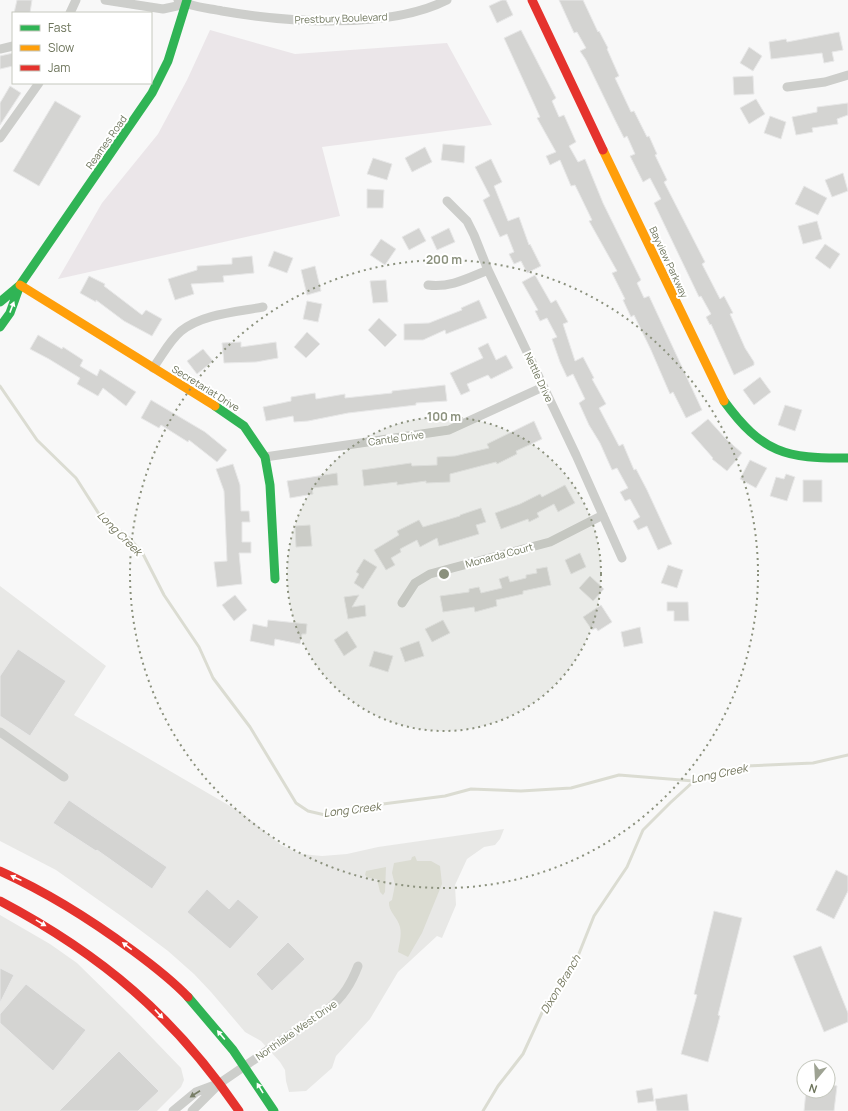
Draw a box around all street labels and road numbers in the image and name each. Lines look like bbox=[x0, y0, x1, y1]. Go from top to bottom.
street label: Prestbury Boulevard bbox=[294, 9, 388, 27]
street label: Reames Road bbox=[82, 112, 130, 172]
street label: Bayview Parkway bbox=[646, 224, 692, 301]
street label: Nettle Drive bbox=[521, 350, 557, 404]
street label: Secretariat Drive bbox=[169, 362, 243, 415]
street label: Cantle Drive bbox=[367, 427, 425, 449]
street label: Monarda Court bbox=[464, 539, 534, 571]
street label: Northlake West Drive bbox=[253, 997, 340, 1063]

